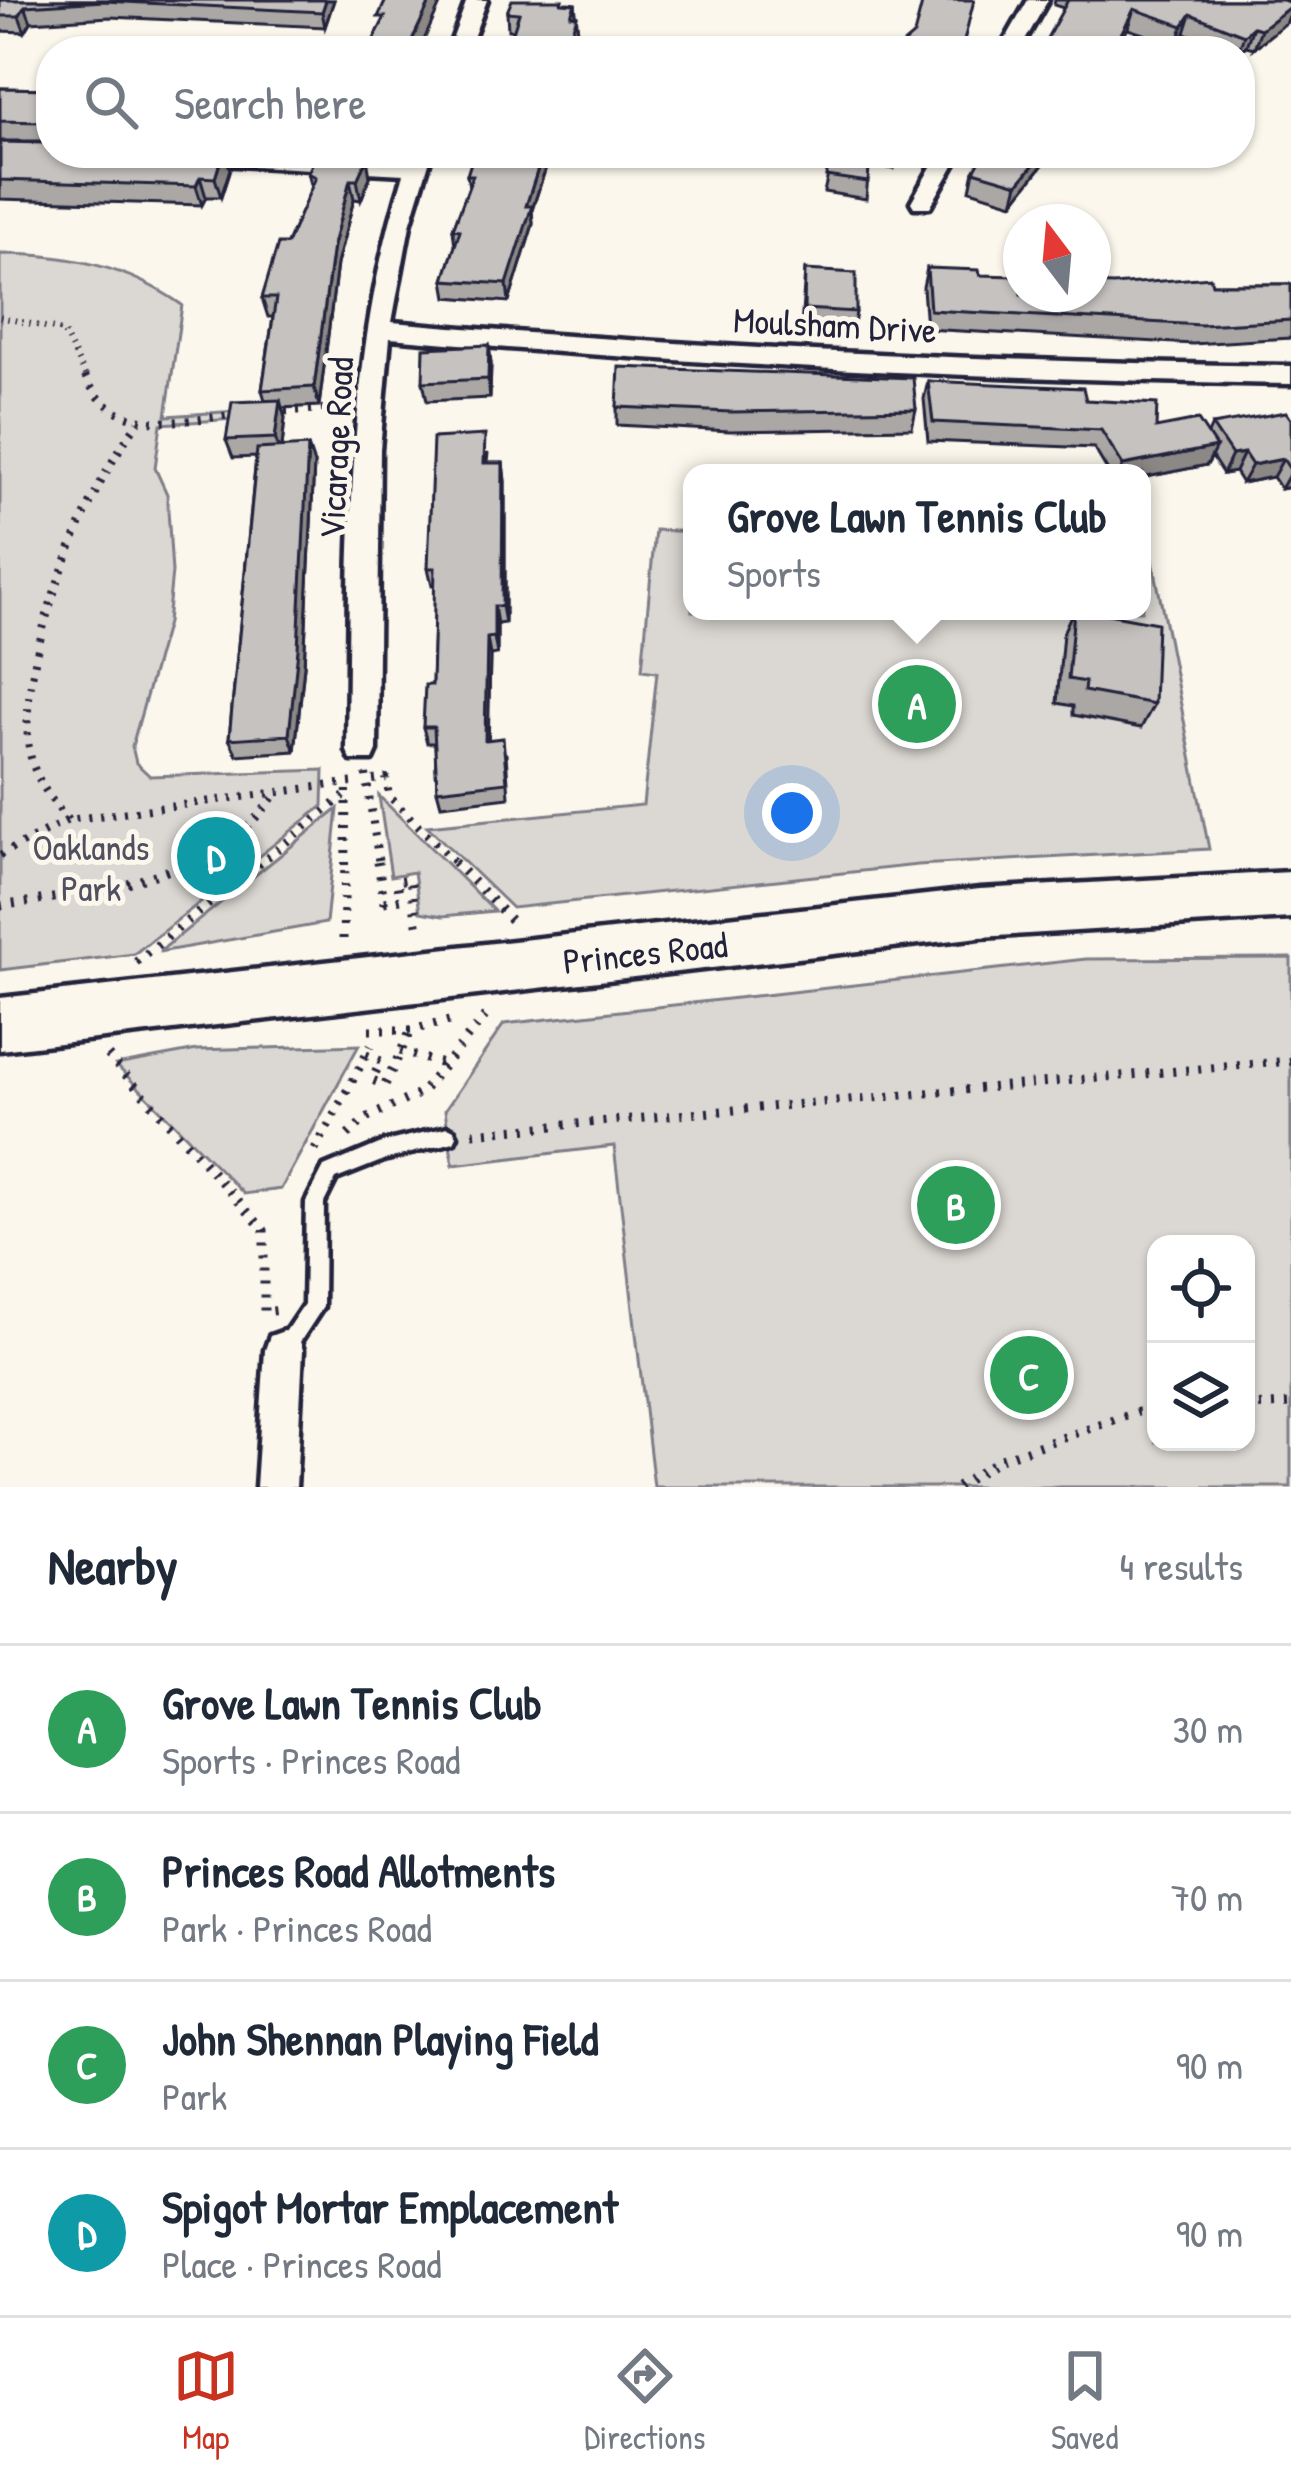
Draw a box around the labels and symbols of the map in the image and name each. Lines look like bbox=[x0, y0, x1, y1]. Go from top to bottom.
north arrow bbox=[1003, 204, 1111, 312]
street label: Moulsham Drive bbox=[732, 294, 938, 354]
street label: Vicarage Road bbox=[306, 356, 364, 540]
pin: A bbox=[878, 659, 956, 749]
your location bbox=[762, 783, 822, 843]
pin: D bbox=[177, 811, 255, 901]
park label: Oaklands Park bbox=[33, 822, 149, 912]
street label: Princes Road bbox=[560, 919, 730, 985]
pin: B bbox=[917, 1160, 995, 1250]
pin: C bbox=[990, 1330, 1068, 1420]

